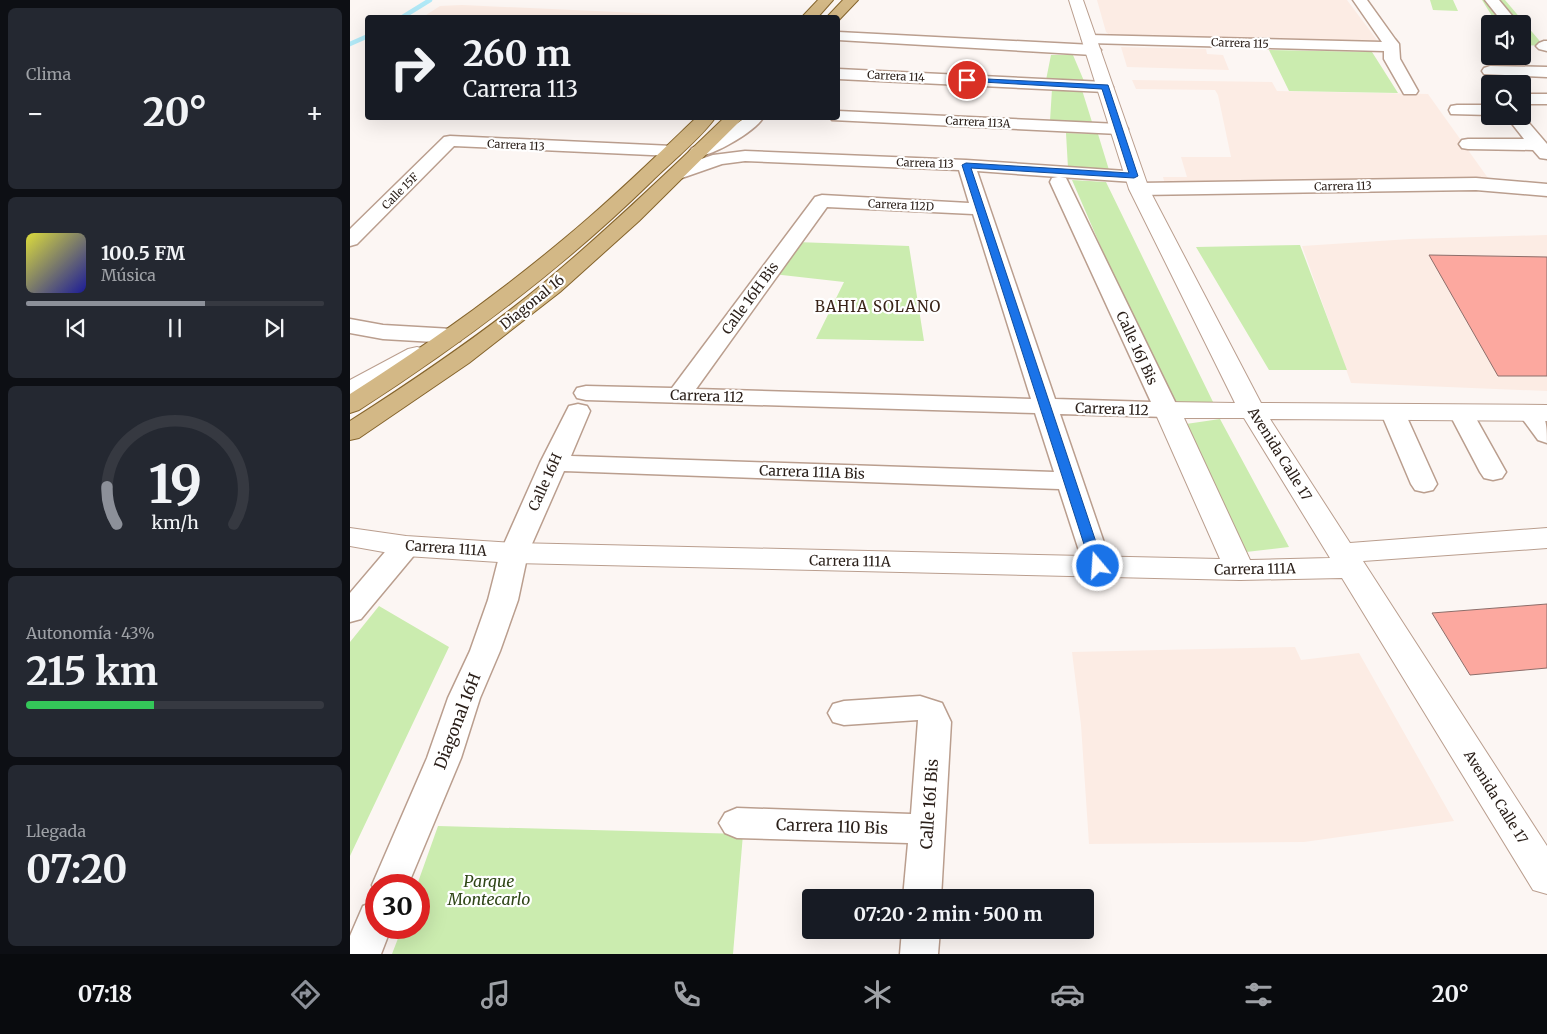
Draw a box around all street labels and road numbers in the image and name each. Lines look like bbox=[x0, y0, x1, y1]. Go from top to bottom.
street label: Carrera 115 bbox=[1211, 35, 1269, 51]
street label: Carrera 114 bbox=[867, 68, 925, 85]
street label: Carrera 113A bbox=[945, 113, 1011, 131]
street label: Carrera 113 bbox=[487, 137, 545, 153]
street label: Carrera 113 bbox=[896, 155, 954, 171]
street label: Calle 15F bbox=[379, 170, 421, 212]
street label: Carrera 113 bbox=[1314, 178, 1372, 194]
street label: Carrera 112D bbox=[868, 196, 934, 214]
street label: Calle 16H Bis bbox=[718, 258, 782, 338]
street label: Diagonal 16 bbox=[496, 271, 568, 333]
street label: Calle 16J Bis bbox=[1112, 308, 1162, 388]
street label: Carrera 112 bbox=[670, 386, 744, 406]
street label: Carrera 112 bbox=[1075, 399, 1149, 419]
street label: Avenida Calle 17 bbox=[1244, 403, 1316, 504]
street label: Calle 16H bbox=[524, 450, 566, 514]
street label: Carrera 111A Bis bbox=[759, 461, 865, 483]
street label: Carrera 111A bbox=[405, 536, 487, 560]
street label: Carrera 111A bbox=[809, 551, 891, 571]
street label: Carrera 111A bbox=[1214, 559, 1296, 579]
street label: Diagonal 16H bbox=[429, 670, 485, 772]
street label: Avenida Calle 17 bbox=[1460, 746, 1532, 847]
street label: Calle 16I Bis bbox=[916, 758, 942, 850]
street label: Carrera 110 Bis bbox=[776, 814, 888, 838]

